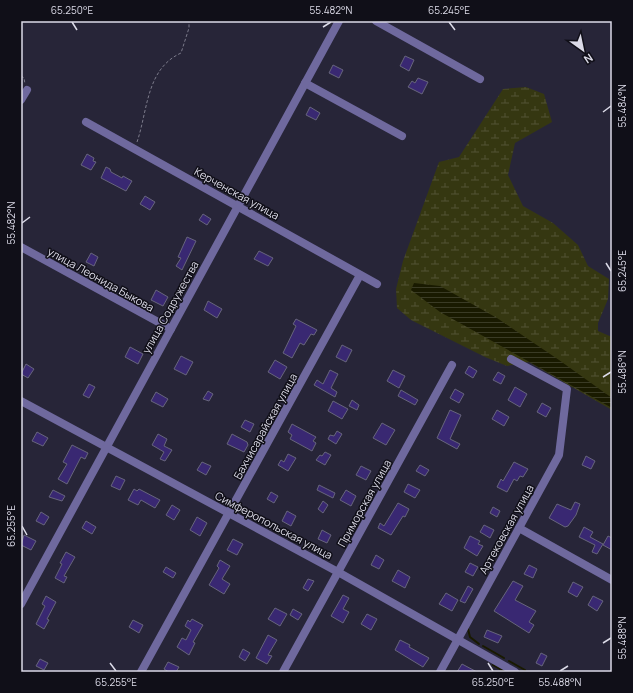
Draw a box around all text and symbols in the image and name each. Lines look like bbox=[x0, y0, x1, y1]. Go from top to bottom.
text: 65.250°E bbox=[51, 3, 93, 17]
text: 55.482°N bbox=[310, 3, 353, 17]
text: 65.245°E bbox=[428, 3, 470, 17]
north arrow bbox=[563, 30, 603, 70]
text: N bbox=[581, 50, 596, 67]
text: 55.484°N bbox=[615, 84, 629, 128]
street label: Керченская улица bbox=[192, 163, 282, 223]
text: 55.482°N bbox=[4, 201, 18, 244]
street label: улица Леонида Быкова bbox=[45, 243, 157, 315]
text: 65.245°E bbox=[615, 250, 629, 292]
street label: улица Содружества bbox=[138, 258, 202, 356]
text: 55.486°N bbox=[615, 350, 629, 394]
street label: Бахчисарайская улица bbox=[230, 370, 300, 482]
street label: Приморская улица bbox=[334, 457, 394, 549]
street label: Артековская улица bbox=[475, 482, 537, 576]
street label: Симферопольская улица bbox=[213, 488, 335, 562]
text: 65.255°E bbox=[4, 505, 18, 547]
text: 55.488°N bbox=[615, 616, 629, 659]
text: 65.255°E bbox=[95, 675, 137, 689]
text: 65.250°E bbox=[472, 675, 514, 689]
text: 55.488°N bbox=[539, 675, 582, 689]

